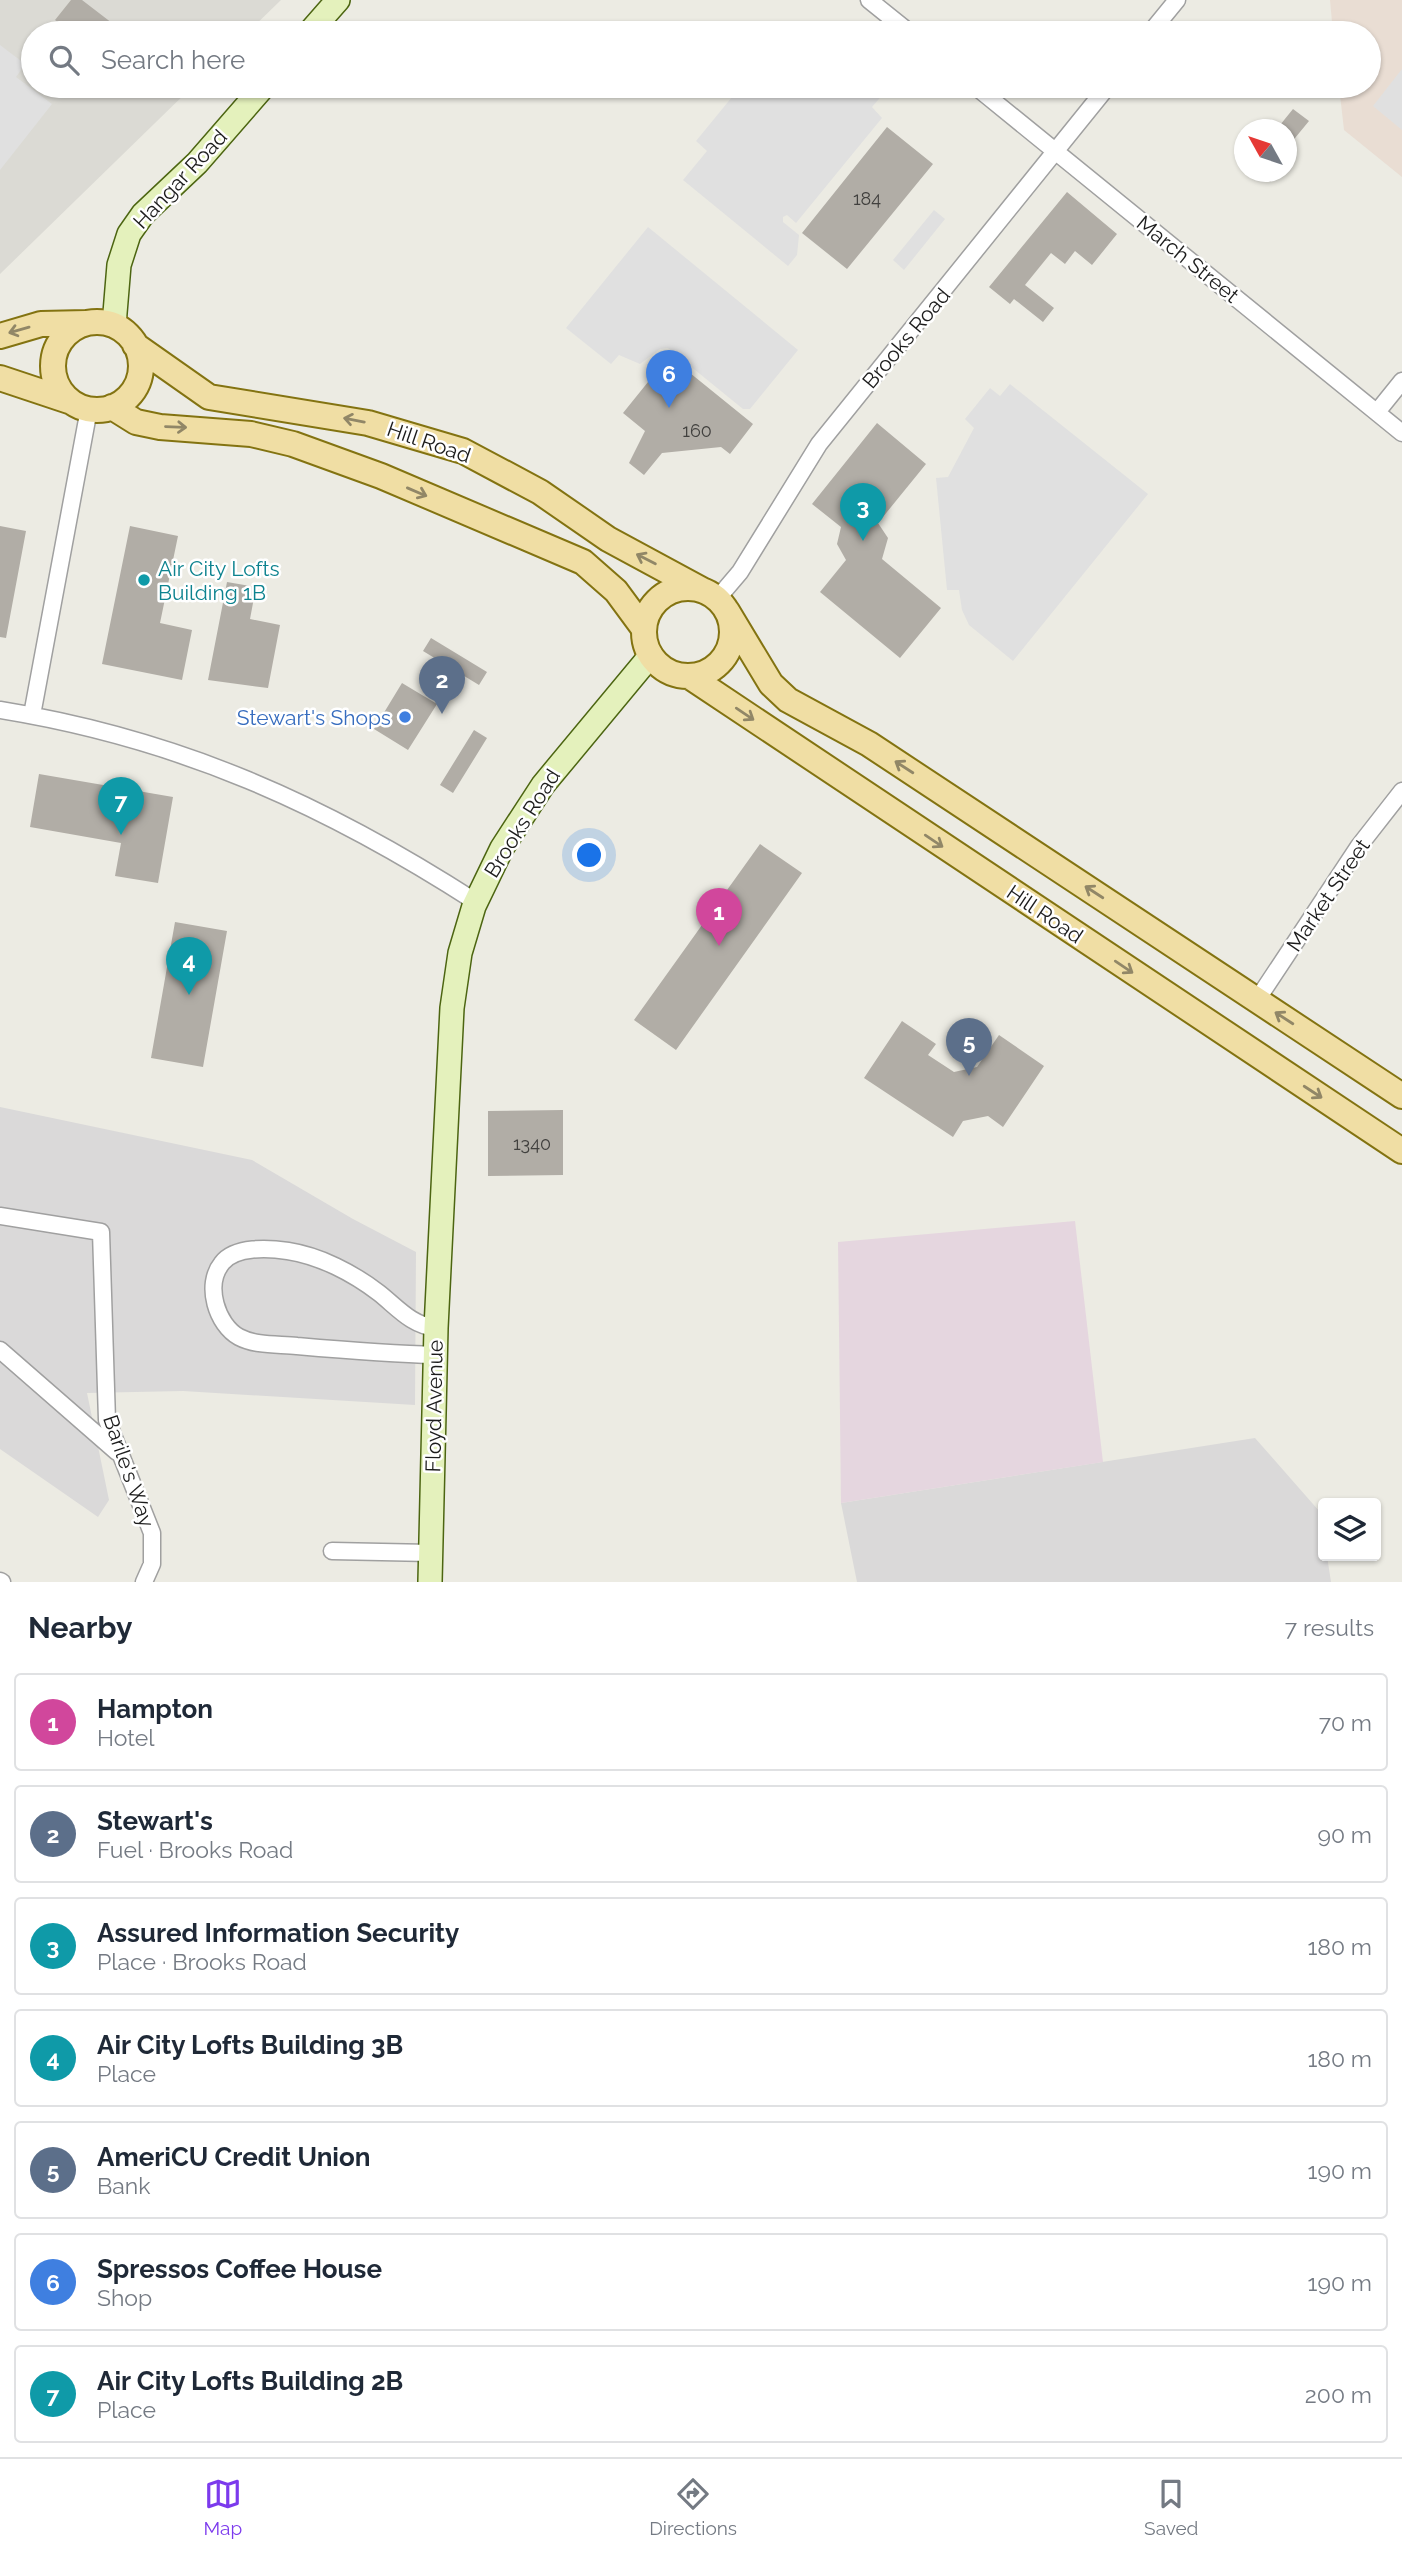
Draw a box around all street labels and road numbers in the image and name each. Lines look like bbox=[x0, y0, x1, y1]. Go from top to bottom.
street label: Hangar Road bbox=[128, 124, 232, 234]
street label: March Street bbox=[1132, 210, 1244, 308]
street label: Brooks Road bbox=[857, 283, 955, 393]
street label: Hill Road bbox=[384, 416, 474, 468]
street label: Brooks Road bbox=[479, 764, 565, 882]
street label: Market Street bbox=[1281, 834, 1375, 956]
street label: Hill Road bbox=[1002, 879, 1088, 949]
street label: Floyd Avenue bbox=[420, 1339, 448, 1473]
street label: Barile's Way bbox=[98, 1412, 160, 1530]

